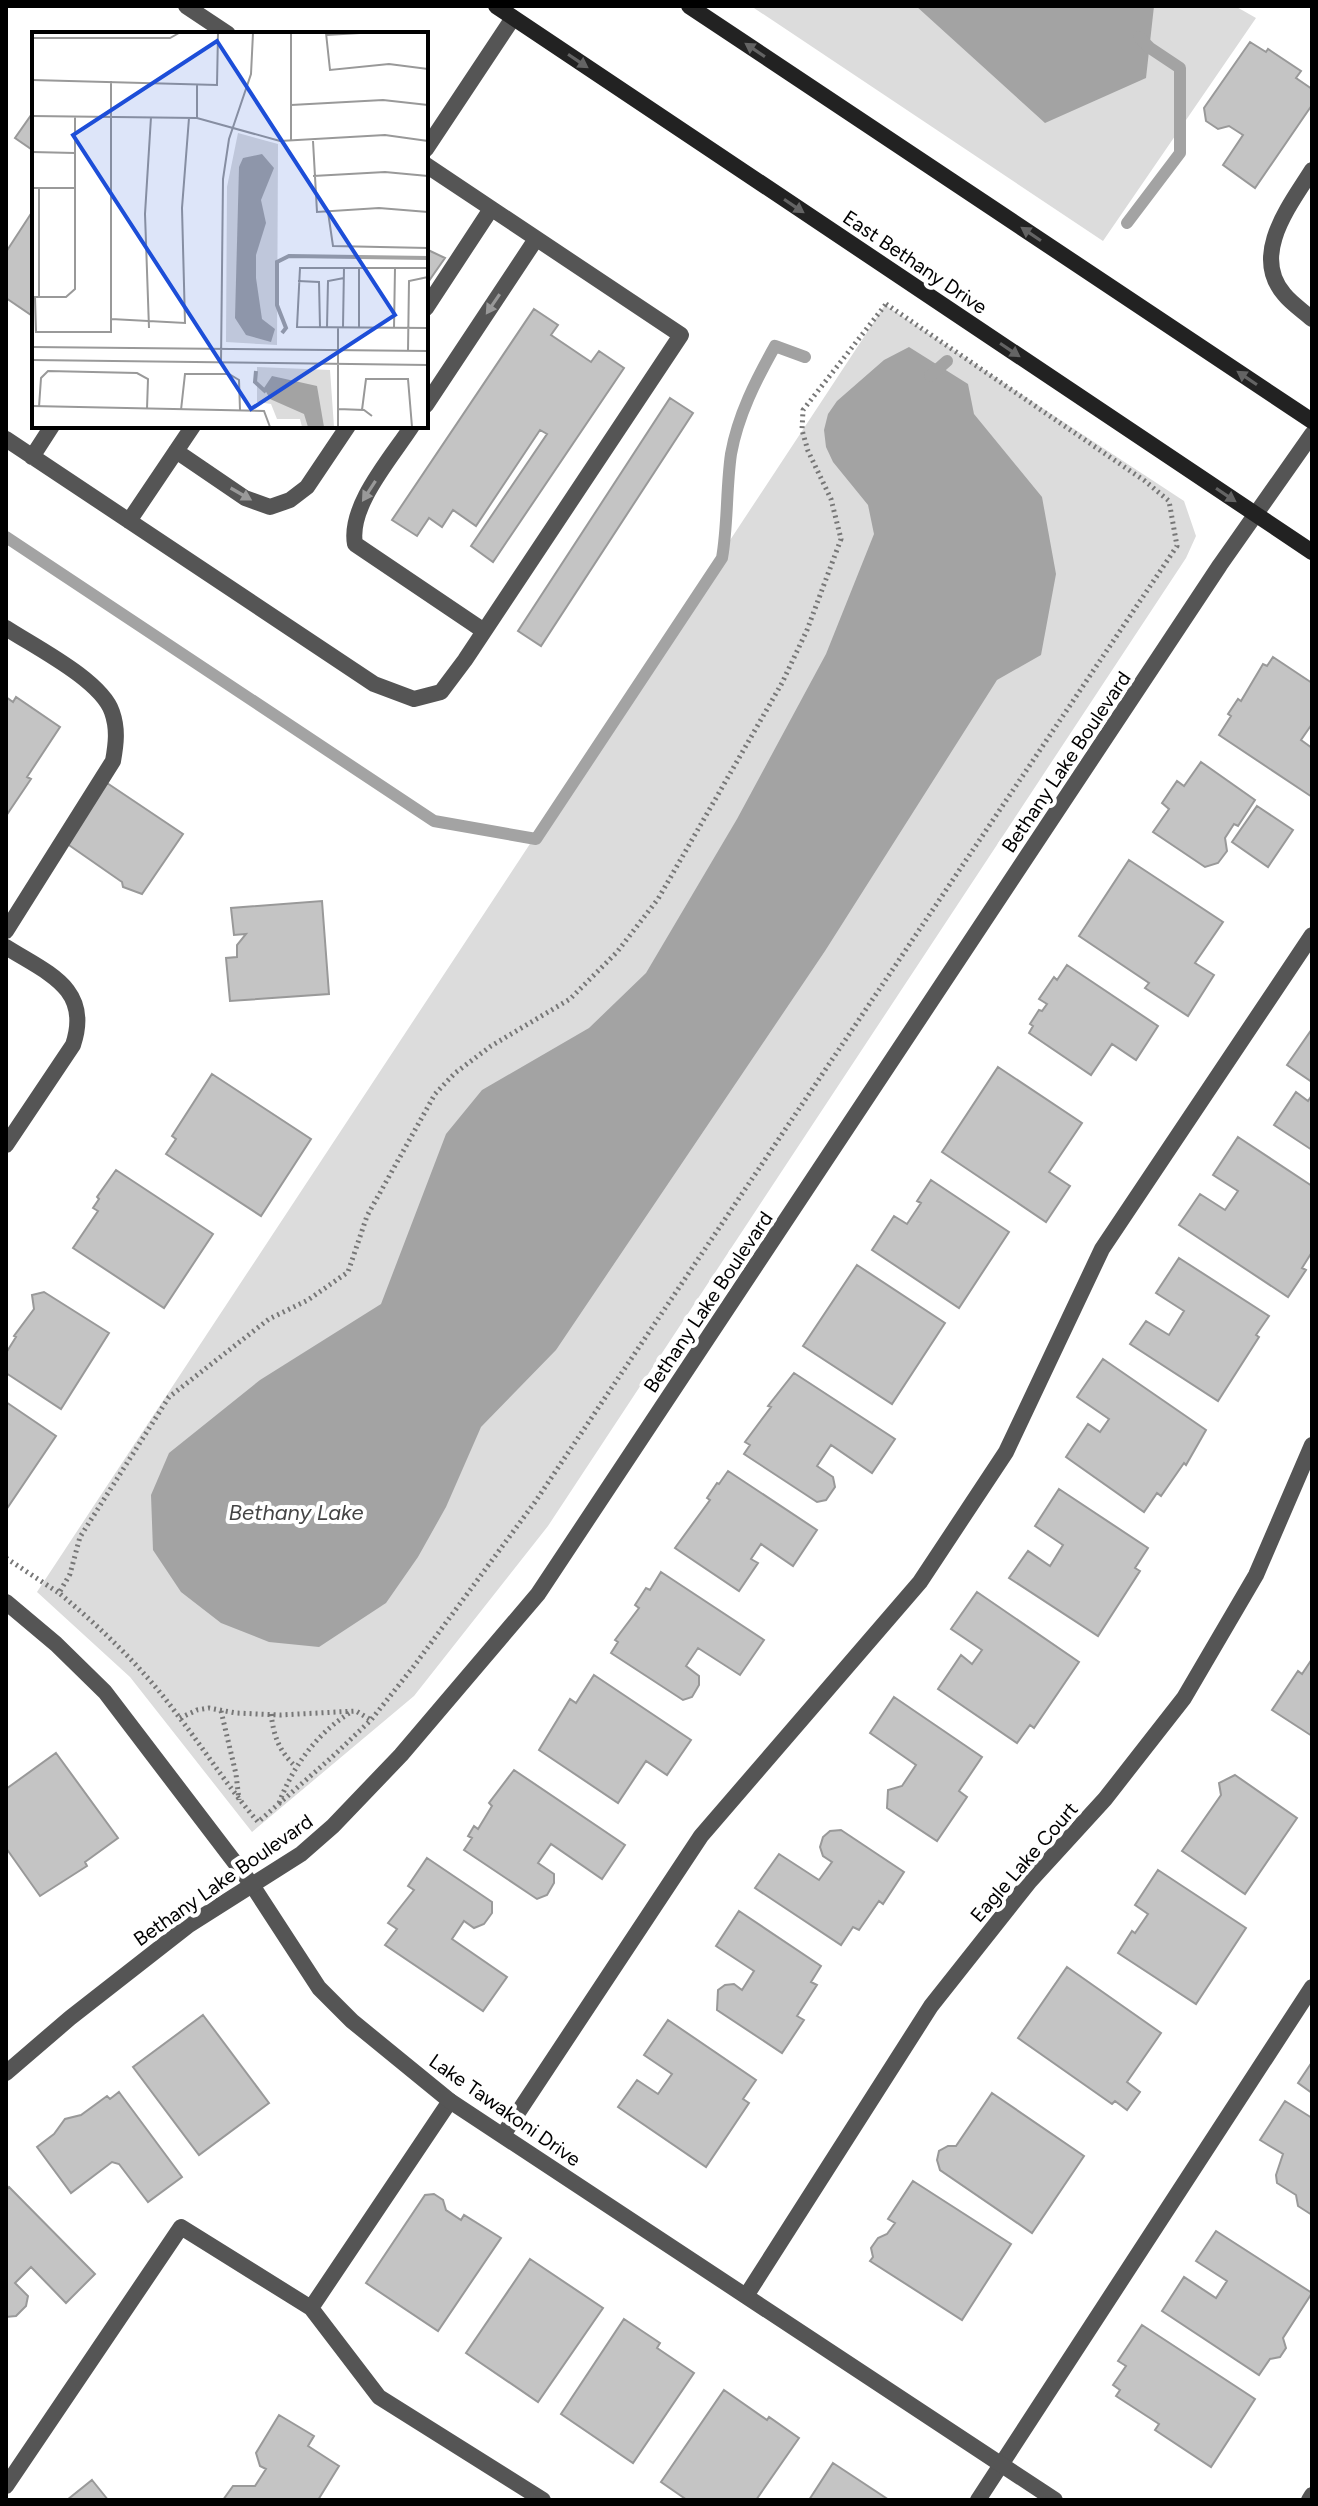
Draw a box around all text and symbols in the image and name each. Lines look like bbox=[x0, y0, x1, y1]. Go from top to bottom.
inset map bbox=[32, 32, 428, 428]
one-way arrow bbox=[745, 43, 766, 58]
one-way arrow bbox=[567, 53, 589, 68]
one-way arrow bbox=[783, 198, 805, 212]
street label: East Bethany Drive bbox=[838, 205, 992, 319]
one-way arrow bbox=[1020, 226, 1041, 241]
one-way arrow bbox=[486, 294, 501, 315]
one-way arrow bbox=[1000, 342, 1021, 357]
one-way arrow bbox=[1236, 371, 1258, 386]
one-way arrow bbox=[363, 480, 377, 502]
one-way arrow bbox=[230, 487, 252, 501]
one-way arrow bbox=[1216, 487, 1237, 502]
street label: Bethany Lake Boulevard bbox=[996, 667, 1136, 857]
street label: Bethany Lake Boulevard bbox=[638, 1207, 778, 1397]
water label: Bethany Lake bbox=[228, 1499, 364, 1526]
street label: Eagle Lake Court bbox=[965, 1797, 1083, 1927]
street label: Bethany Lake Boulevard bbox=[129, 1809, 317, 1951]
street label: Lake Tawakoni Drive bbox=[425, 2049, 585, 2171]

